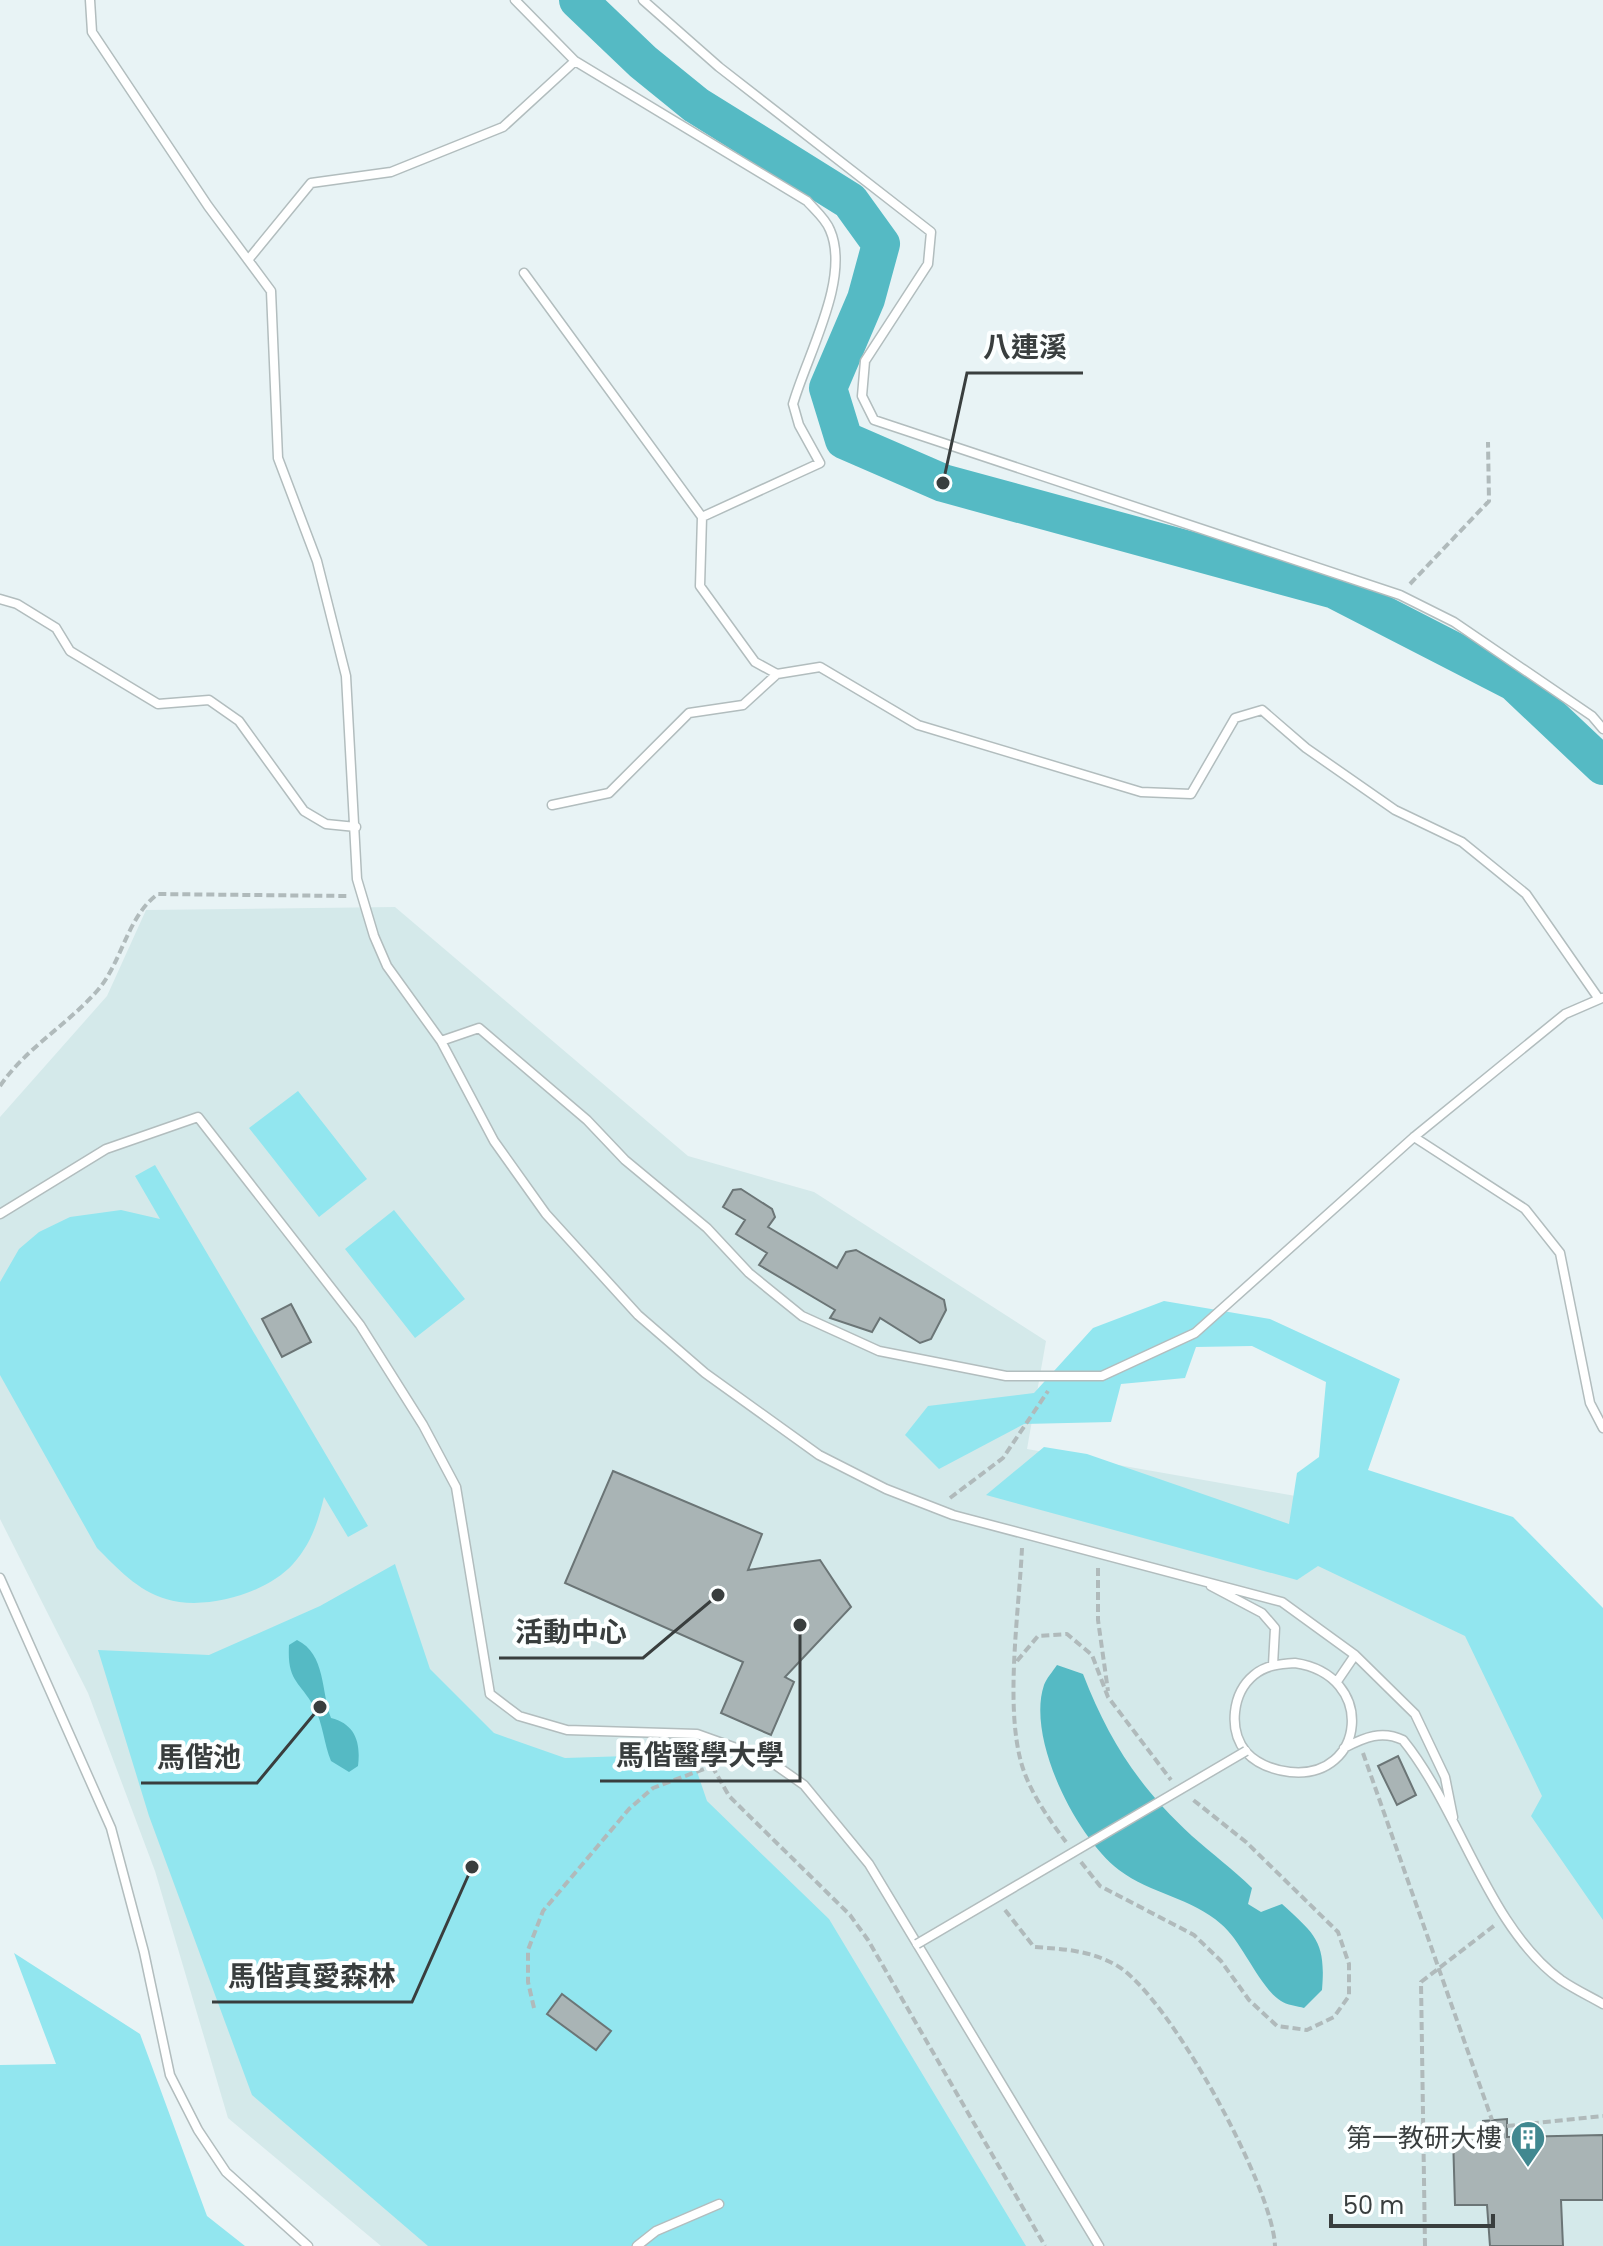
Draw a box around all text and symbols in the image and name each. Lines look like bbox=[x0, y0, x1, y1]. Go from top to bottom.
callout: 八連溪 bbox=[967, 321, 1083, 373]
text: 八連溪 bbox=[983, 328, 1067, 367]
callout: 活動中心 bbox=[499, 1606, 643, 1658]
text: 活動中心 bbox=[515, 1613, 627, 1652]
callout: 馬偕醫學大學 bbox=[600, 1729, 800, 1781]
callout: 馬偕池 bbox=[141, 1731, 257, 1783]
text: 馬偕醫學大學 bbox=[616, 1736, 784, 1775]
text: 馬偕池 bbox=[157, 1738, 241, 1777]
callout: 馬偕真愛森林 bbox=[212, 1950, 412, 2002]
text: 馬偕真愛森林 bbox=[228, 1957, 396, 1996]
building icon: 第一教研大樓 bbox=[1509, 2119, 1547, 2169]
place label: 第一教研大樓 bbox=[1346, 2120, 1502, 2156]
scale bar bbox=[1331, 2178, 1493, 2228]
text: 50 m bbox=[1343, 2189, 1404, 2222]

